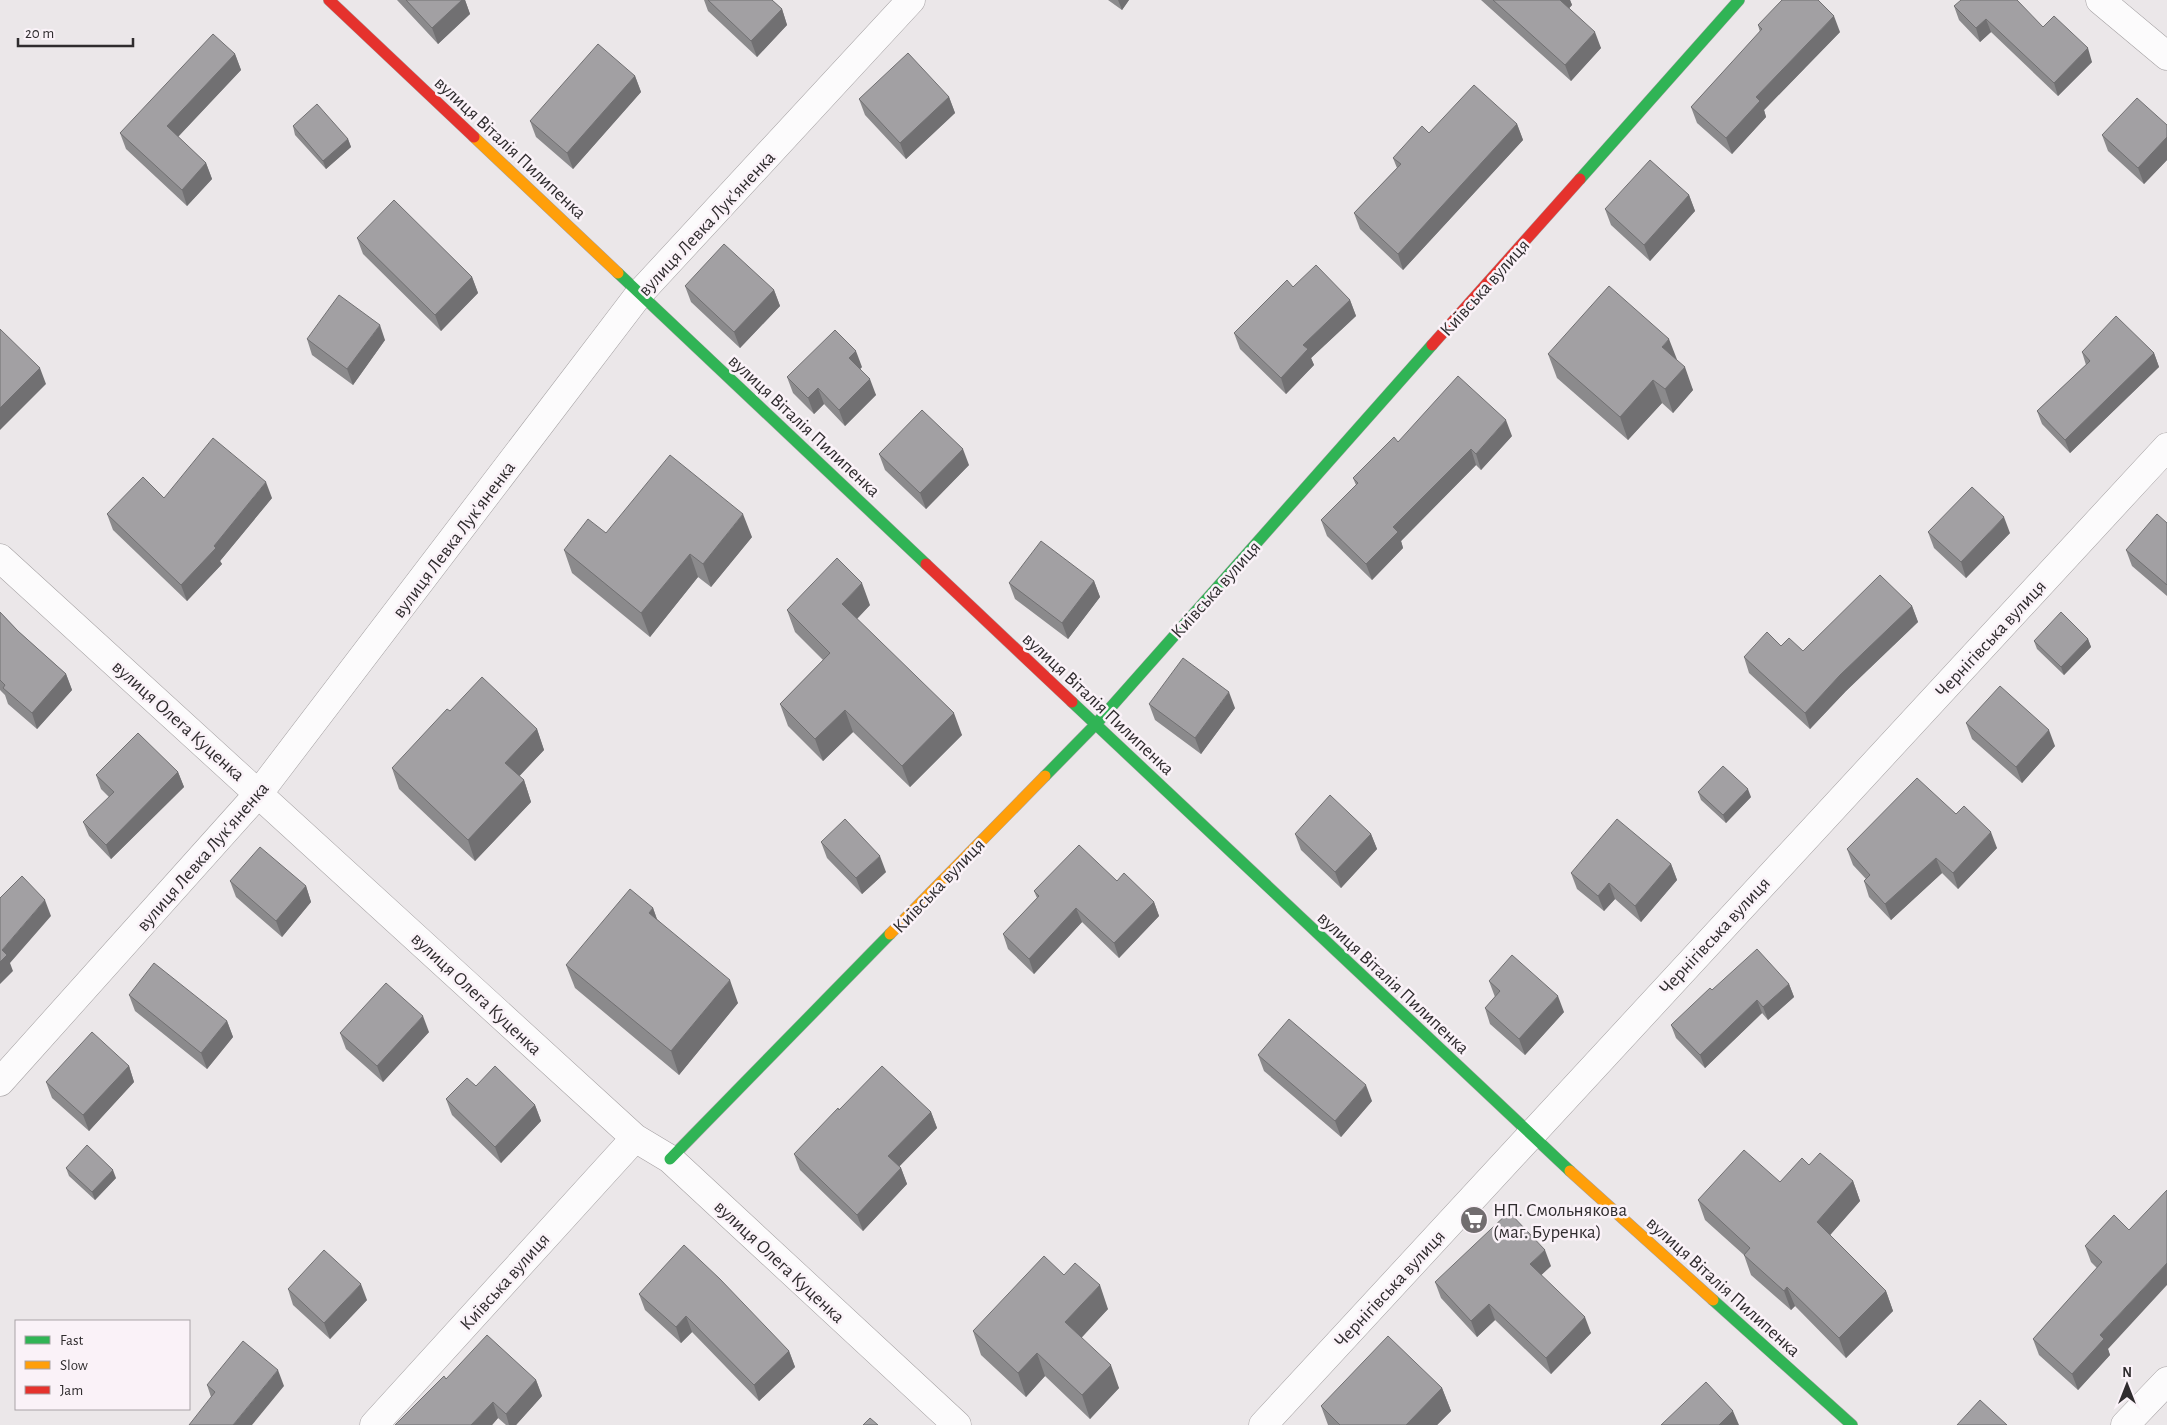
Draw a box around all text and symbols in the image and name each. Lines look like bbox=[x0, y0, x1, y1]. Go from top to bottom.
scale bar bbox=[18, 15, 132, 47]
text: 20 m bbox=[25, 26, 54, 41]
street label: вулиця Віталія Пилипенка bbox=[431, 73, 590, 223]
street label: вулиця Левка Лук'яненка bbox=[635, 148, 779, 300]
street label: Київська вулиця bbox=[1437, 236, 1534, 340]
street label: вулиця Віталія Пилипенка bbox=[725, 351, 884, 501]
street label: вулиця Левка Лук'яненка bbox=[389, 458, 519, 622]
street label: Київська вулиця bbox=[1168, 538, 1265, 642]
street label: Чернігівська вулиця bbox=[1932, 577, 2050, 701]
street label: вулиця Віталія Пилипенка bbox=[1019, 629, 1178, 779]
street label: вулиця Олега Куценка bbox=[108, 657, 248, 785]
street label: вулиця Левка Лук'яненка bbox=[133, 779, 273, 935]
street label: Київська вулиця bbox=[889, 835, 989, 937]
street label: Чернігівська вулиця bbox=[1656, 874, 1774, 998]
street label: вулиця Віталія Пилипенка bbox=[1314, 908, 1473, 1058]
street label: вулиця Олега Куценка bbox=[407, 929, 545, 1059]
street label: вулиця Олега Куценка bbox=[710, 1197, 848, 1327]
place label: НП. Смольнякова (маг. Буренка) bbox=[1493, 1201, 1627, 1242]
supermarket icon: НП. Смольнякова (маг. Буренка) bbox=[1459, 1205, 1489, 1235]
street label: вулиця Віталія Пилипенка bbox=[1643, 1213, 1804, 1361]
street label: Чернігівська вулиця bbox=[1331, 1227, 1449, 1351]
street label: Київська вулиця bbox=[457, 1230, 554, 1334]
legend bbox=[15, 1320, 190, 1410]
text: Fast bbox=[60, 1333, 84, 1348]
text: Slow bbox=[60, 1358, 88, 1373]
north arrow bbox=[2102, 1360, 2152, 1410]
text: N bbox=[2122, 1366, 2132, 1380]
text: Jam bbox=[60, 1383, 83, 1398]

